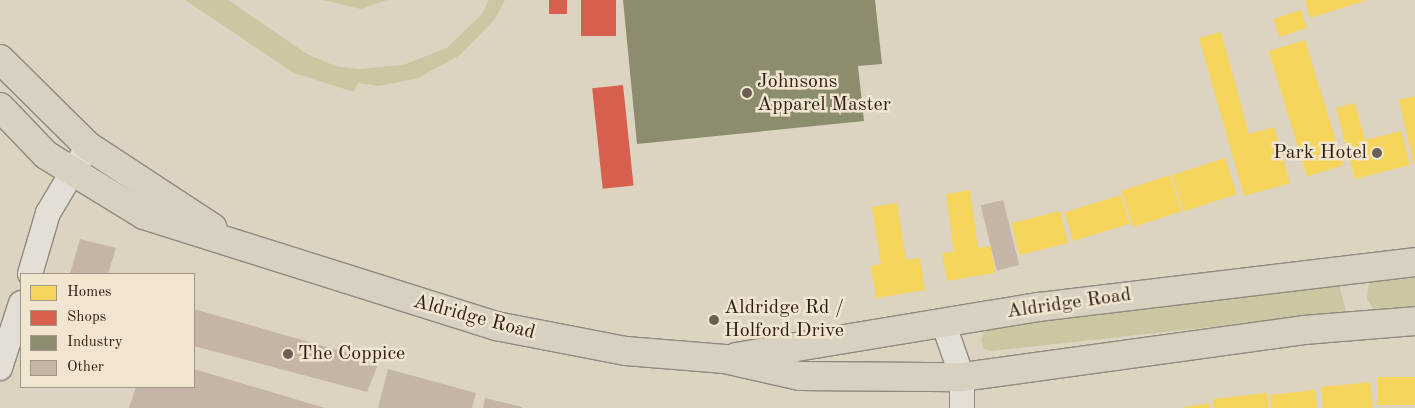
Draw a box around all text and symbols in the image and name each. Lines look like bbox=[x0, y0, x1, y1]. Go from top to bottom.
place label: Johnsons Apparel Master bbox=[757, 70, 891, 117]
marker: Johnsons Apparel Master bbox=[741, 87, 753, 99]
place label: Park Hotel bbox=[1273, 141, 1367, 165]
marker: Park Hotel bbox=[1371, 147, 1383, 159]
legend bbox=[20, 273, 195, 388]
street label: Aldridge Road bbox=[1005, 283, 1133, 325]
text: Homes bbox=[67, 285, 112, 300]
street label: Aldridge Road bbox=[410, 290, 538, 346]
place label: Aldridge Rd / Holford Drive bbox=[724, 296, 844, 343]
text: Shops bbox=[67, 310, 106, 325]
marker: Aldridge Rd / Holford Drive bbox=[708, 314, 720, 326]
text: Industry bbox=[67, 335, 123, 350]
place label: The Coppice bbox=[298, 342, 405, 366]
marker: The Coppice bbox=[282, 348, 294, 360]
text: Other bbox=[67, 360, 104, 375]

